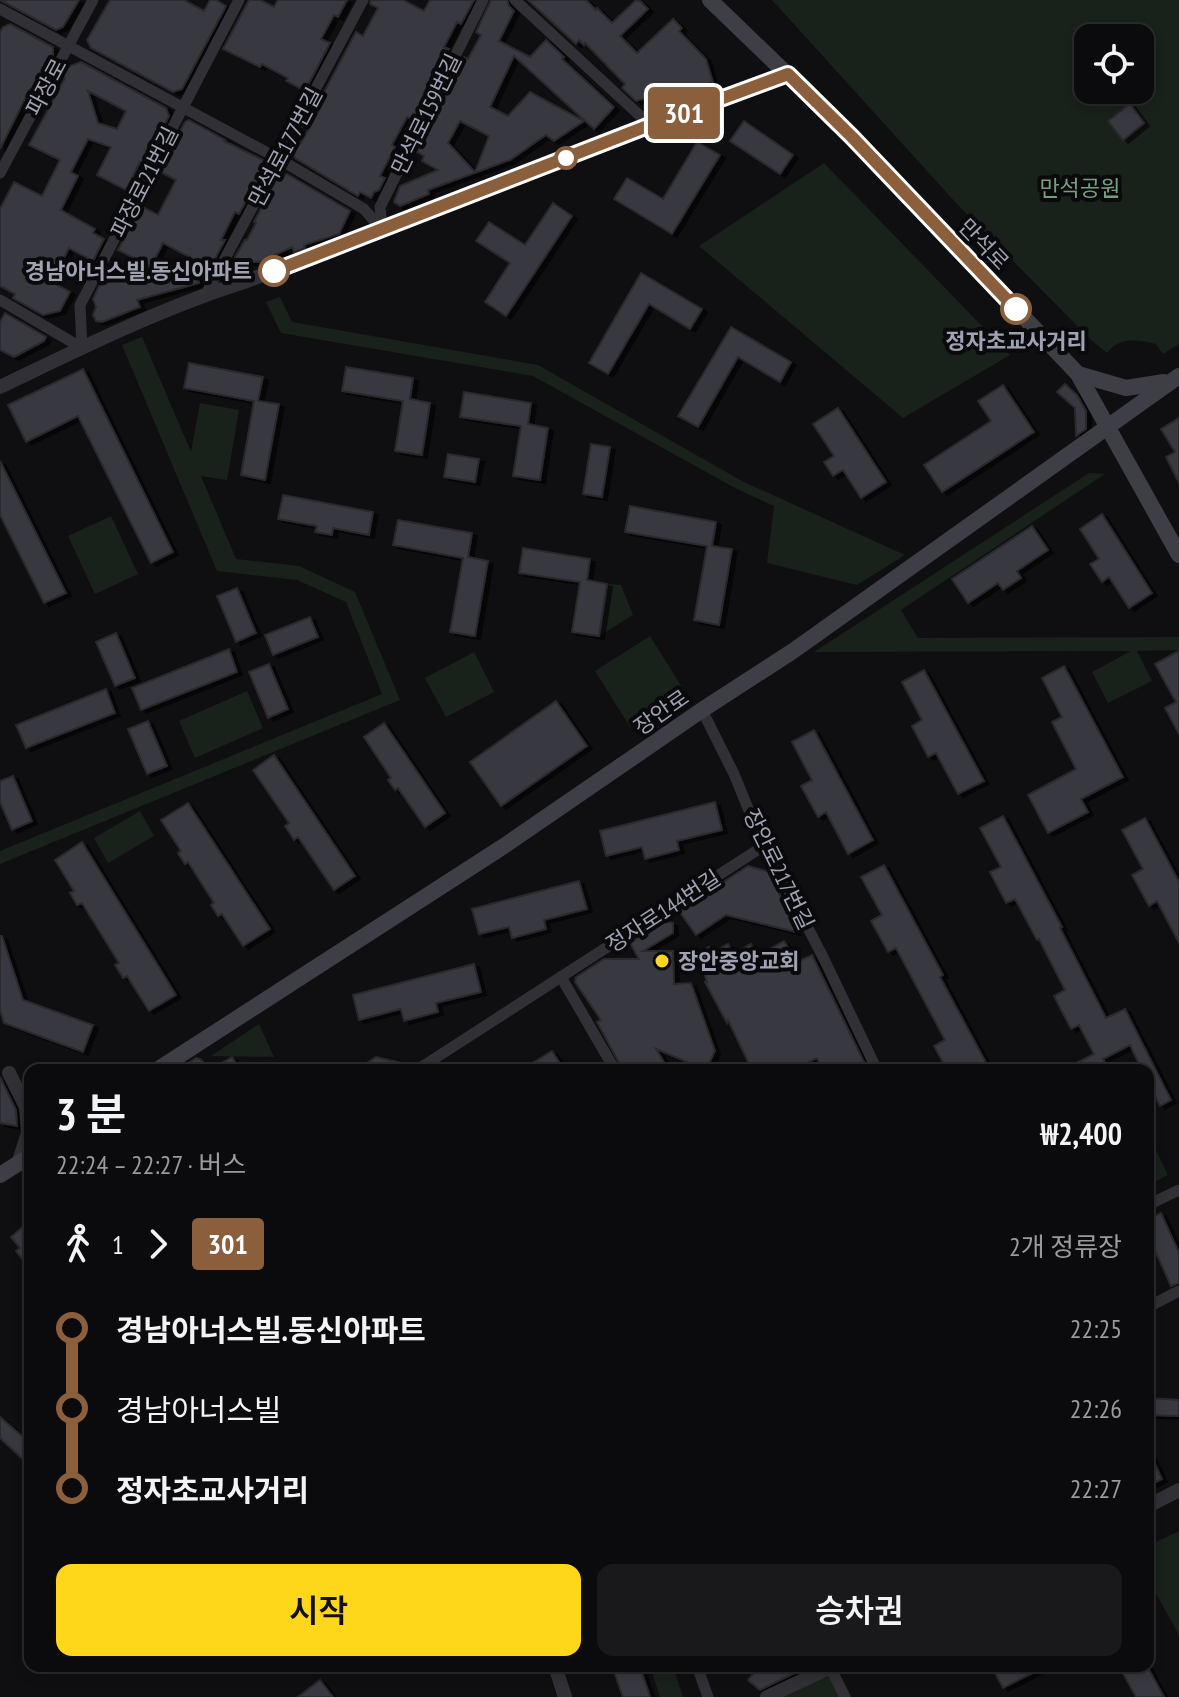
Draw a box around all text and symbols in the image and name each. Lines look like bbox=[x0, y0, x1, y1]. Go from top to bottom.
map controls bbox=[1074, 24, 1154, 104]
button: locate bbox=[1074, 24, 1154, 104]
street label: 만석로159번길 bbox=[385, 49, 467, 179]
street label: 파장로 bbox=[19, 54, 73, 120]
street label: 만석로177번길 bbox=[242, 83, 328, 211]
line badge: 301 bbox=[638, 87, 730, 139]
text: 301 bbox=[664, 94, 704, 131]
street label: 파장로21번길 bbox=[104, 122, 184, 242]
unlabelled marker bbox=[555, 147, 577, 169]
park label: 만석공원 bbox=[1040, 174, 1120, 202]
street label: 만석로 bbox=[953, 212, 1015, 276]
marker: 경남아너스빌.동신아파트 bbox=[259, 256, 289, 286]
place label: 경남아너스빌.동신아파트 bbox=[25, 257, 252, 285]
marker: 정자초교사거리 bbox=[1001, 294, 1031, 324]
place label: 정자초교사거리 bbox=[945, 327, 1087, 355]
street label: 장안로 bbox=[628, 683, 694, 741]
street label: 장안로217번길 bbox=[738, 804, 820, 934]
street label: 정자로144번길 bbox=[600, 864, 726, 958]
place label: 장안중앙교회 bbox=[678, 947, 799, 975]
marker: 장안중앙교회 bbox=[653, 952, 671, 970]
text: 3 분 bbox=[56, 1085, 127, 1142]
text: ₩2,400 bbox=[1040, 1114, 1122, 1153]
text: 22:24 – 22:27 · 버스 bbox=[56, 1148, 246, 1181]
icon: walk bbox=[56, 1222, 100, 1266]
icon: forward bbox=[136, 1222, 180, 1266]
text: 301 bbox=[208, 1225, 248, 1262]
text: 1 bbox=[112, 1228, 124, 1261]
text: 2개 정류장 bbox=[1009, 1230, 1122, 1263]
text: 경남아너스빌.동신아파트 bbox=[116, 1310, 426, 1349]
text: 22:25 bbox=[1070, 1312, 1122, 1345]
text: 경남아너스빌 bbox=[116, 1390, 282, 1429]
text: 22:26 bbox=[1070, 1392, 1122, 1425]
text: 정자초교사거리 bbox=[116, 1470, 309, 1509]
text: 22:27 bbox=[1070, 1472, 1122, 1505]
button: 시작 bbox=[56, 1564, 581, 1656]
button: 승차권 bbox=[597, 1564, 1122, 1656]

